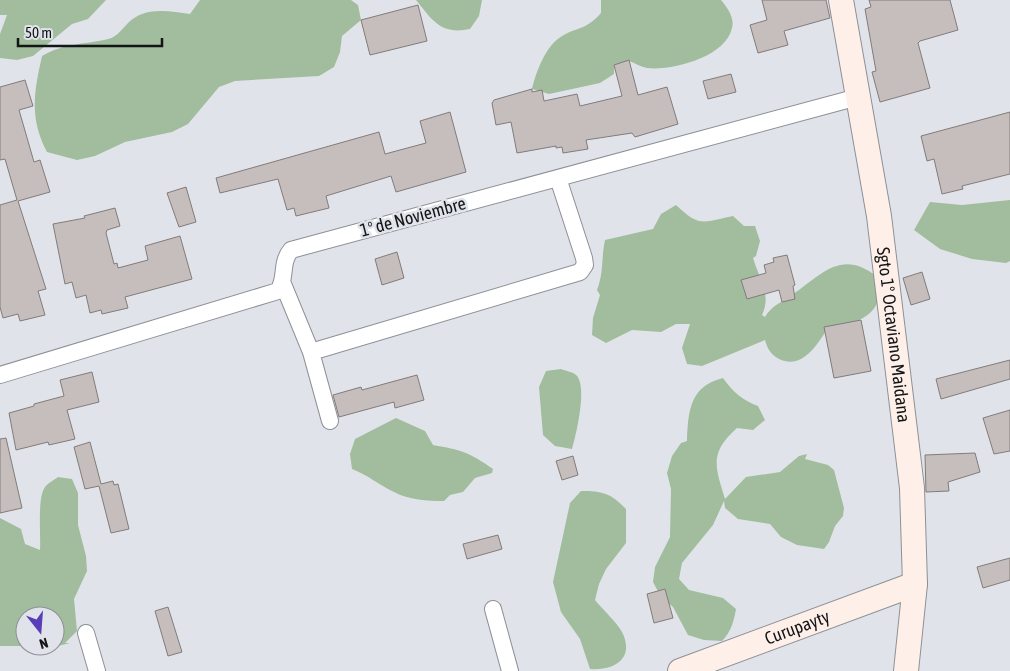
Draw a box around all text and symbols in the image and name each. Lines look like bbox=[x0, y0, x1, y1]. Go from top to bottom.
scale bar bbox=[18, 15, 161, 47]
text: 50 m bbox=[25, 24, 52, 41]
street label: 1º de Noviembre bbox=[358, 192, 468, 241]
street label: Sgto 1° Octaviano Maidana bbox=[873, 246, 915, 423]
north arrow bbox=[15, 606, 65, 656]
street label: Curupayty bbox=[762, 606, 832, 649]
text: N bbox=[38, 635, 50, 652]

